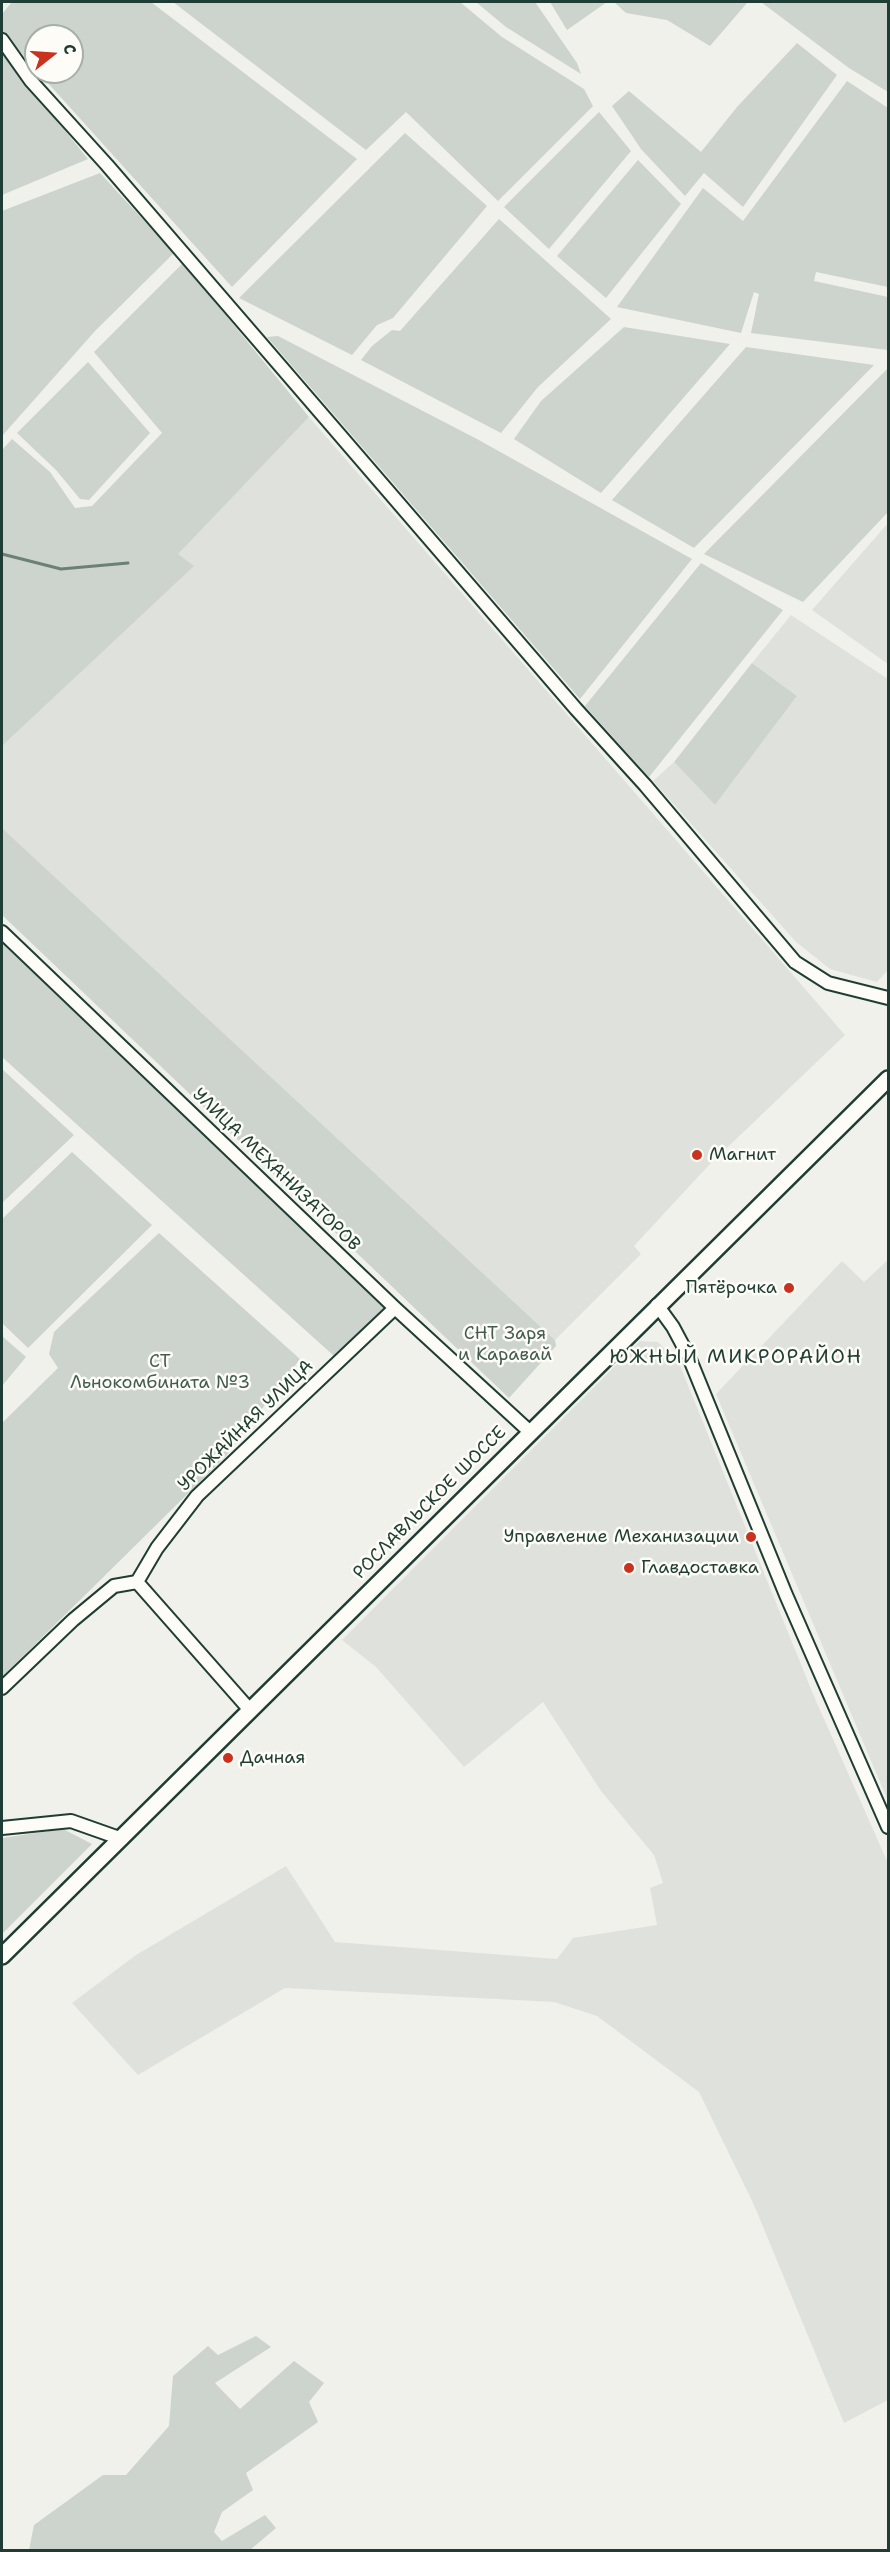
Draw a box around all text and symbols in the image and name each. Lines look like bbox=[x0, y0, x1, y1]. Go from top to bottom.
north arrow bbox=[24, 24, 84, 84]
text: С bbox=[58, 41, 81, 57]
street label: УЛИЦА МЕХАНИЗАТОРОВ bbox=[188, 1084, 364, 1256]
place label: Магнит bbox=[709, 1144, 776, 1166]
marker: Магнит bbox=[690, 1148, 704, 1162]
place label: Пятёрочка bbox=[686, 1277, 777, 1299]
marker: Пятёрочка bbox=[782, 1281, 796, 1295]
park label: СНТ Заря и Каравай bbox=[458, 1323, 552, 1366]
district label: ЮЖНЫЙ МИКРОРАЙОН bbox=[609, 1346, 863, 1370]
park label: СТ Льнокомбината №3 bbox=[70, 1351, 250, 1394]
street label: УРОЖАЙНАЯ УЛИЦА bbox=[174, 1356, 318, 1496]
street label: РОСЛАВЛЬСКОЕ ШОССЕ bbox=[349, 1422, 511, 1584]
place label: Управление Механизации bbox=[503, 1526, 739, 1548]
marker: Управление Механизации bbox=[744, 1530, 758, 1544]
place label: Главдоставка bbox=[641, 1557, 759, 1579]
marker: Главдоставка bbox=[622, 1561, 636, 1575]
place label: Дачная bbox=[240, 1747, 305, 1769]
marker: Дачная bbox=[221, 1751, 235, 1765]

